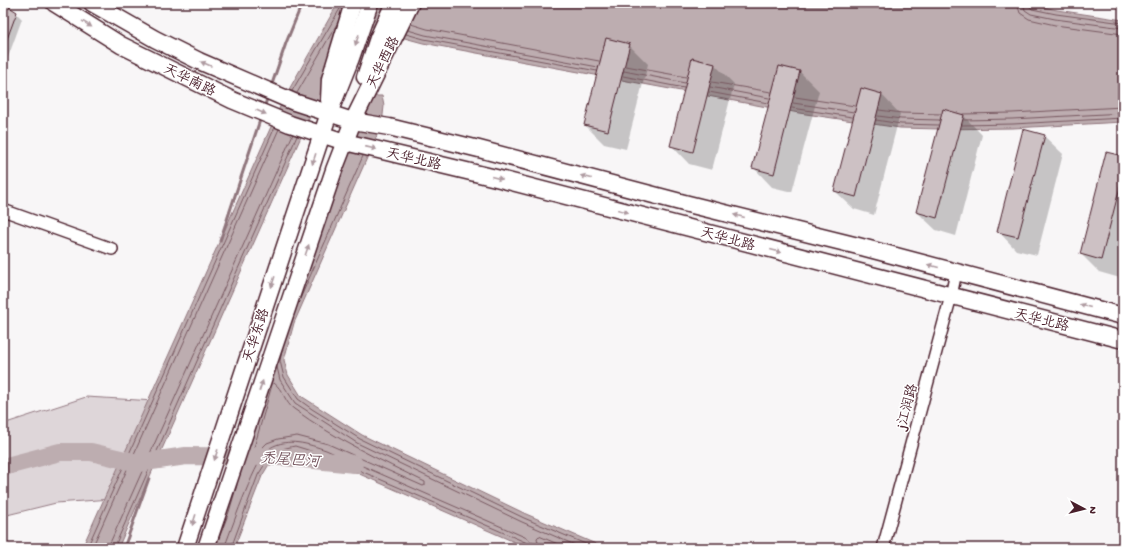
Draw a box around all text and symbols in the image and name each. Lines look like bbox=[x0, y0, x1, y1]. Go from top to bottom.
one-way arrow bbox=[82, 20, 92, 28]
one-way arrow bbox=[354, 34, 360, 46]
street label: 天华西路 bbox=[363, 34, 404, 92]
street label: 天华南路 bbox=[160, 60, 218, 101]
one-way arrow bbox=[201, 61, 212, 67]
one-way arrow bbox=[256, 109, 267, 115]
one-way arrow bbox=[365, 145, 377, 151]
street label: 天华北路 bbox=[384, 145, 443, 175]
one-way arrow bbox=[311, 153, 317, 165]
one-way arrow bbox=[579, 174, 591, 180]
one-way arrow bbox=[492, 175, 504, 181]
one-way arrow bbox=[618, 208, 630, 214]
one-way arrow bbox=[732, 213, 745, 219]
street label: 天华北路 bbox=[698, 224, 757, 256]
one-way arrow bbox=[304, 244, 310, 256]
one-way arrow bbox=[770, 248, 782, 254]
one-way arrow bbox=[926, 262, 939, 268]
one-way arrow bbox=[270, 276, 276, 288]
one-way arrow bbox=[1079, 303, 1091, 309]
street label: 天华北路 bbox=[1012, 305, 1071, 336]
street label: 天华东路 bbox=[240, 306, 274, 365]
one-way arrow bbox=[258, 380, 264, 392]
street label: j江润路 bbox=[893, 382, 923, 433]
one-way arrow bbox=[212, 449, 218, 461]
water label: 秃尾巴河 bbox=[259, 449, 323, 472]
north arrow bbox=[1064, 489, 1104, 529]
text: N bbox=[1086, 506, 1098, 514]
one-way arrow bbox=[191, 514, 197, 526]

